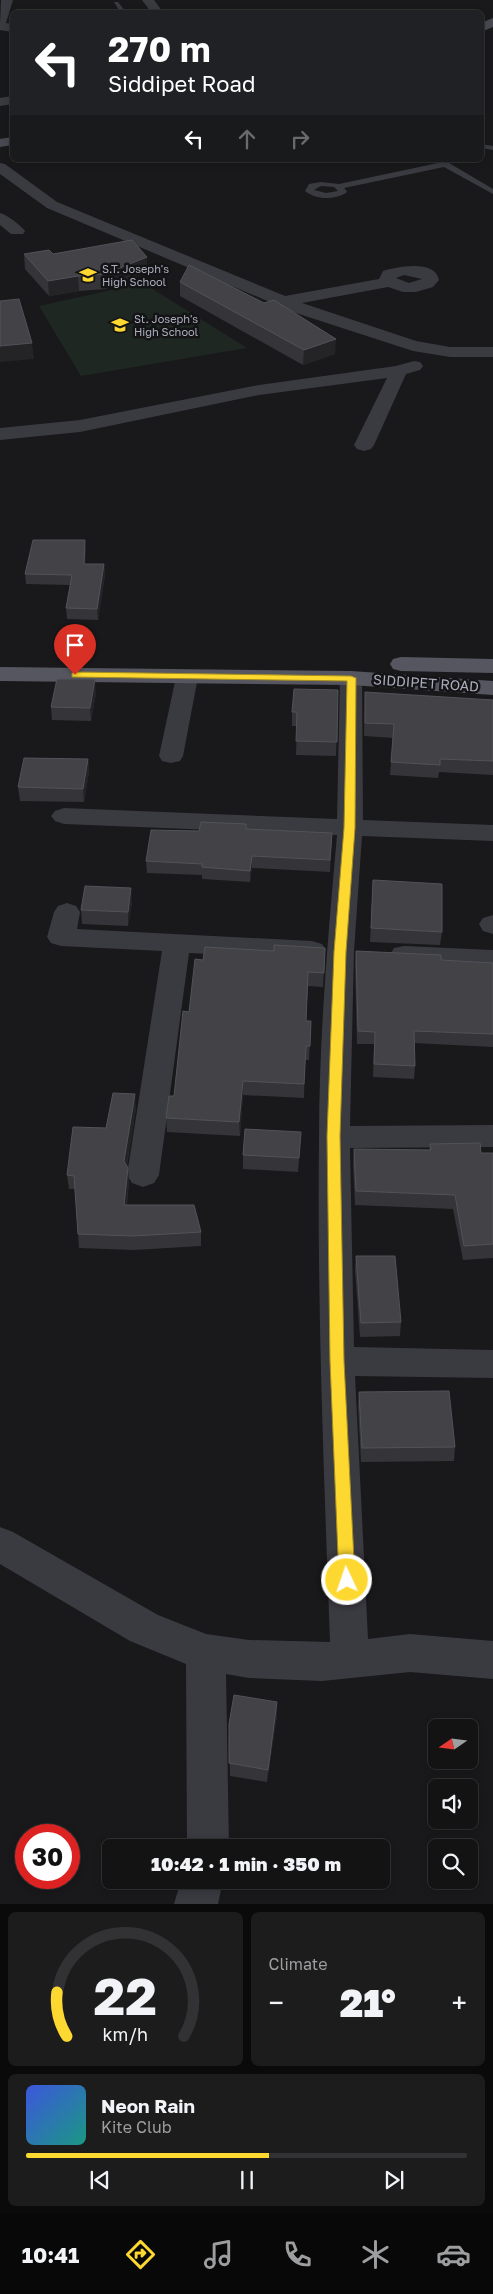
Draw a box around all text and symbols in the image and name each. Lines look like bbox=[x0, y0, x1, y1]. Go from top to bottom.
text: 270 m bbox=[108, 28, 211, 70]
icon: left bbox=[25, 30, 90, 95]
text: Siddipet Road bbox=[108, 70, 255, 97]
icon: left bbox=[180, 125, 208, 153]
icon: ahead bbox=[233, 125, 261, 153]
icon: right bbox=[286, 125, 314, 153]
place label: S.T. Joseph's High School bbox=[102, 262, 169, 288]
school or university icon: S.T. Joseph's High School bbox=[78, 265, 98, 285]
place label: St. Joseph's High School bbox=[134, 312, 199, 338]
school or university icon: St. Joseph's High School bbox=[110, 315, 130, 335]
pin bbox=[54, 624, 96, 675]
icon: arrive bbox=[61, 631, 89, 659]
street label: SIDDIPET ROAD bbox=[372, 670, 480, 695]
position arrow bbox=[320, 1553, 372, 1605]
north arrow bbox=[428, 1719, 478, 1769]
map controls bbox=[428, 1719, 478, 1889]
button: sound bbox=[428, 1779, 478, 1829]
speed limit sign: 30 bbox=[15, 1824, 80, 1889]
button: search bbox=[428, 1839, 478, 1889]
text: 10:42 · 1 min · 350 m bbox=[151, 1852, 341, 1875]
text: Climate bbox=[269, 1954, 328, 1974]
text: 22 bbox=[94, 1964, 157, 2026]
text: 21° bbox=[340, 1980, 396, 2025]
text: − bbox=[269, 1986, 284, 2019]
text: + bbox=[452, 1986, 467, 2019]
text: km/h bbox=[103, 2023, 148, 2045]
text: Neon Rain bbox=[101, 2094, 195, 2117]
text: Kite Club bbox=[101, 2117, 172, 2137]
icon: previous bbox=[86, 2166, 114, 2194]
icon: pause bbox=[233, 2166, 261, 2194]
icon: next bbox=[380, 2166, 408, 2194]
icon: directions bbox=[123, 2237, 158, 2272]
icon: music bbox=[201, 2237, 236, 2272]
icon: phone bbox=[280, 2237, 315, 2272]
icon: climate bbox=[358, 2237, 393, 2272]
icon: car bbox=[436, 2237, 471, 2272]
text: 10:41 bbox=[22, 2241, 79, 2268]

